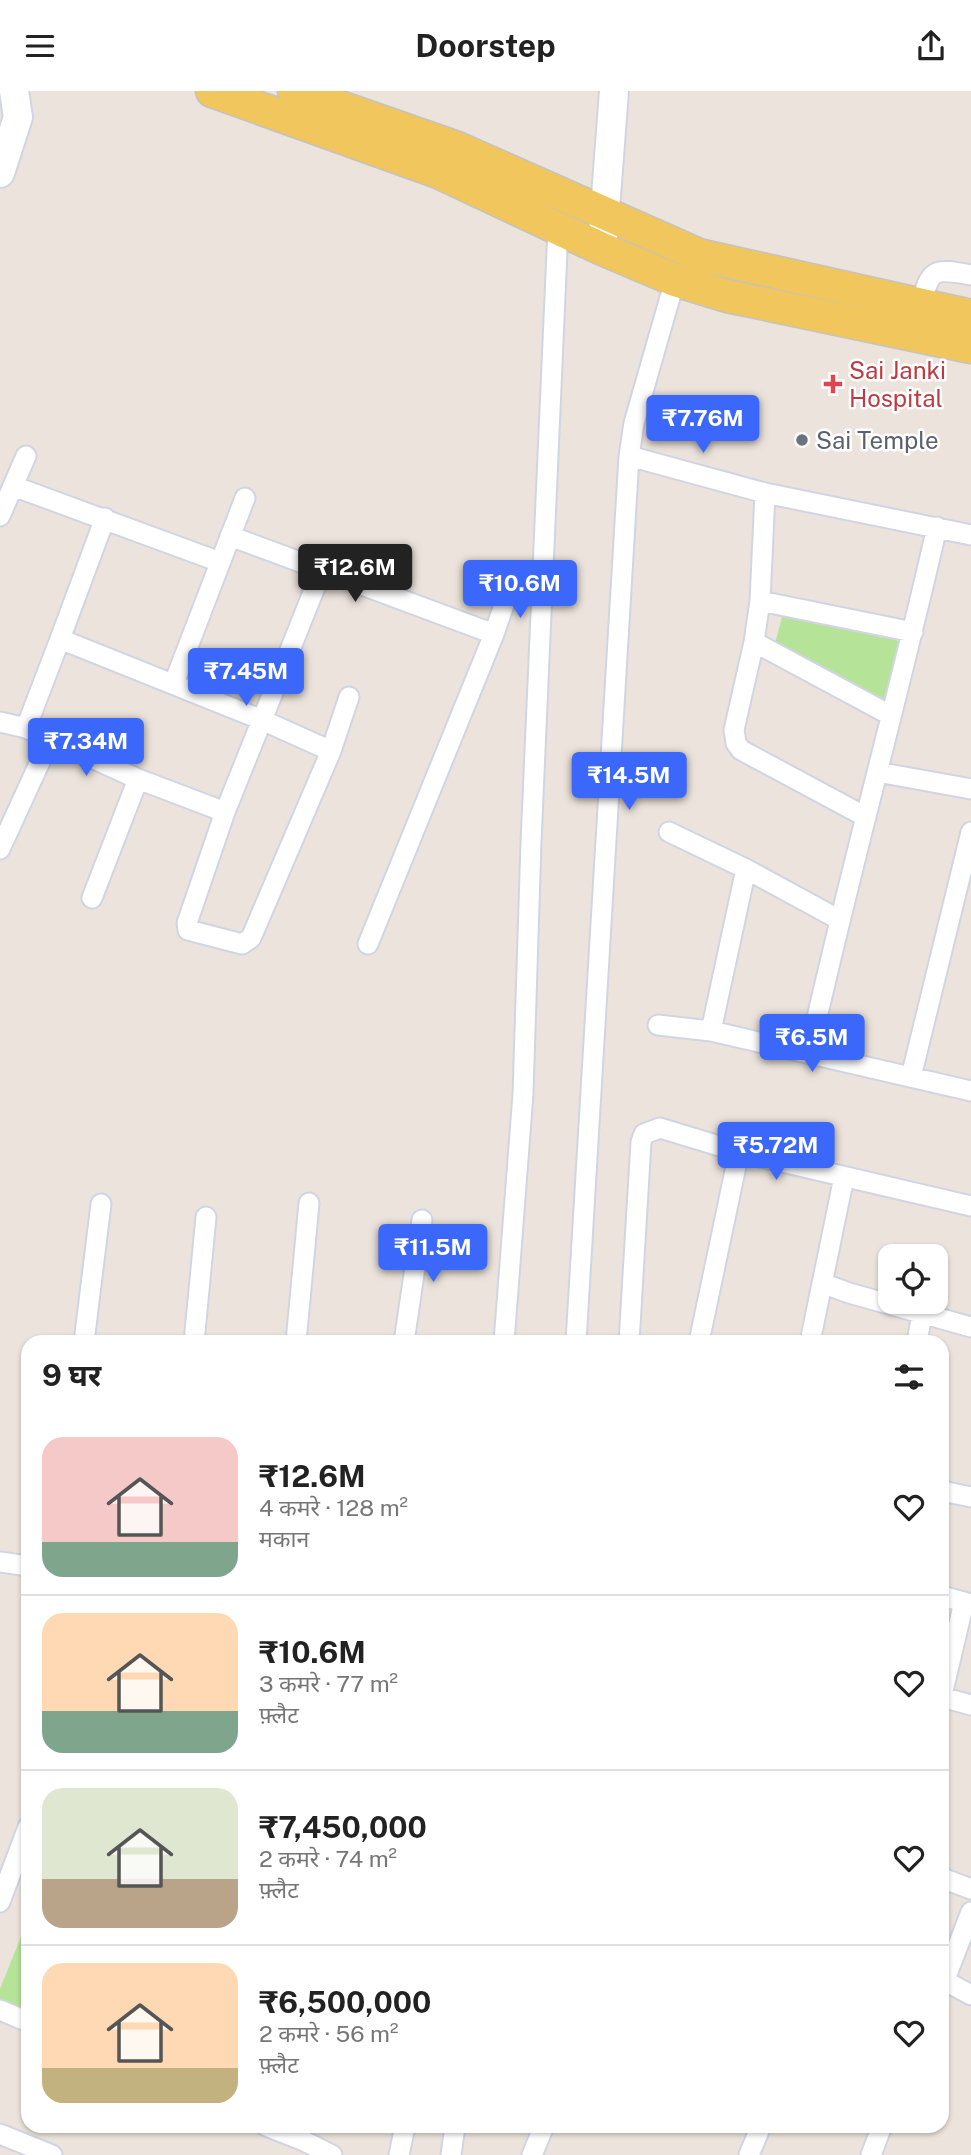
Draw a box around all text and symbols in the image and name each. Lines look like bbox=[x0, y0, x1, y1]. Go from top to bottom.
icon: menu bbox=[21, 27, 59, 65]
text: Doorstep bbox=[415, 27, 556, 64]
icon: share bbox=[912, 27, 950, 65]
place label: Sai Janki Hospital bbox=[849, 356, 946, 412]
marker: Sai Janki Hospital bbox=[823, 374, 843, 394]
pin: ₹7.76M bbox=[646, 395, 760, 455]
text: ₹7.76M bbox=[662, 404, 744, 431]
place label: Sai Temple bbox=[816, 426, 939, 454]
marker: Sai Temple bbox=[794, 432, 810, 448]
pin: ₹12.6M bbox=[298, 545, 412, 604]
text: ₹12.6M bbox=[314, 553, 396, 580]
pin: ₹10.6M bbox=[463, 561, 577, 620]
text: ₹10.6M bbox=[479, 569, 561, 596]
pin: ₹7.45M bbox=[189, 649, 303, 708]
text: ₹7.45M bbox=[204, 657, 288, 684]
pin: ₹7.34M bbox=[29, 719, 143, 778]
text: ₹7.34M bbox=[44, 727, 128, 754]
pin: ₹14.5M bbox=[572, 753, 686, 812]
text: ₹14.5M bbox=[588, 761, 670, 788]
pin: ₹6.5M bbox=[763, 1014, 861, 1074]
text: ₹6.5M bbox=[776, 1023, 848, 1050]
pin: ₹5.72M bbox=[719, 1123, 833, 1182]
text: ₹5.72M bbox=[734, 1131, 818, 1158]
pin: ₹11.5M bbox=[376, 1225, 490, 1284]
text: ₹11.5M bbox=[394, 1233, 472, 1260]
map controls bbox=[878, 1244, 948, 1314]
button: locate bbox=[878, 1244, 948, 1314]
text: 9 घर bbox=[42, 1357, 101, 1393]
icon: filters bbox=[890, 1358, 928, 1396]
text: ₹12.6M bbox=[259, 1458, 366, 1494]
icon: home bbox=[98, 1465, 182, 1549]
icon: heart bbox=[890, 1488, 928, 1526]
text: 4 कमरे · 128 m² bbox=[259, 1494, 408, 1521]
text: मकान bbox=[259, 1525, 309, 1552]
text: ₹10.6M bbox=[259, 1634, 366, 1670]
icon: home bbox=[98, 1641, 182, 1725]
icon: heart bbox=[890, 1664, 928, 1702]
text: 3 कमरे · 77 m² bbox=[259, 1670, 398, 1697]
text: फ़्लैट bbox=[259, 1701, 299, 1728]
text: ₹7,450,000 bbox=[259, 1809, 427, 1845]
icon: home bbox=[98, 1816, 182, 1900]
icon: heart bbox=[890, 1839, 928, 1877]
text: 2 कमरे · 74 m² bbox=[259, 1845, 397, 1872]
text: फ़्लैट bbox=[259, 1876, 299, 1903]
text: ₹6,500,000 bbox=[259, 1984, 431, 2020]
icon: home bbox=[98, 1991, 182, 2075]
icon: heart bbox=[890, 2014, 928, 2052]
text: 2 कमरे · 56 m² bbox=[259, 2020, 398, 2047]
text: फ़्लैट bbox=[259, 2051, 299, 2078]

